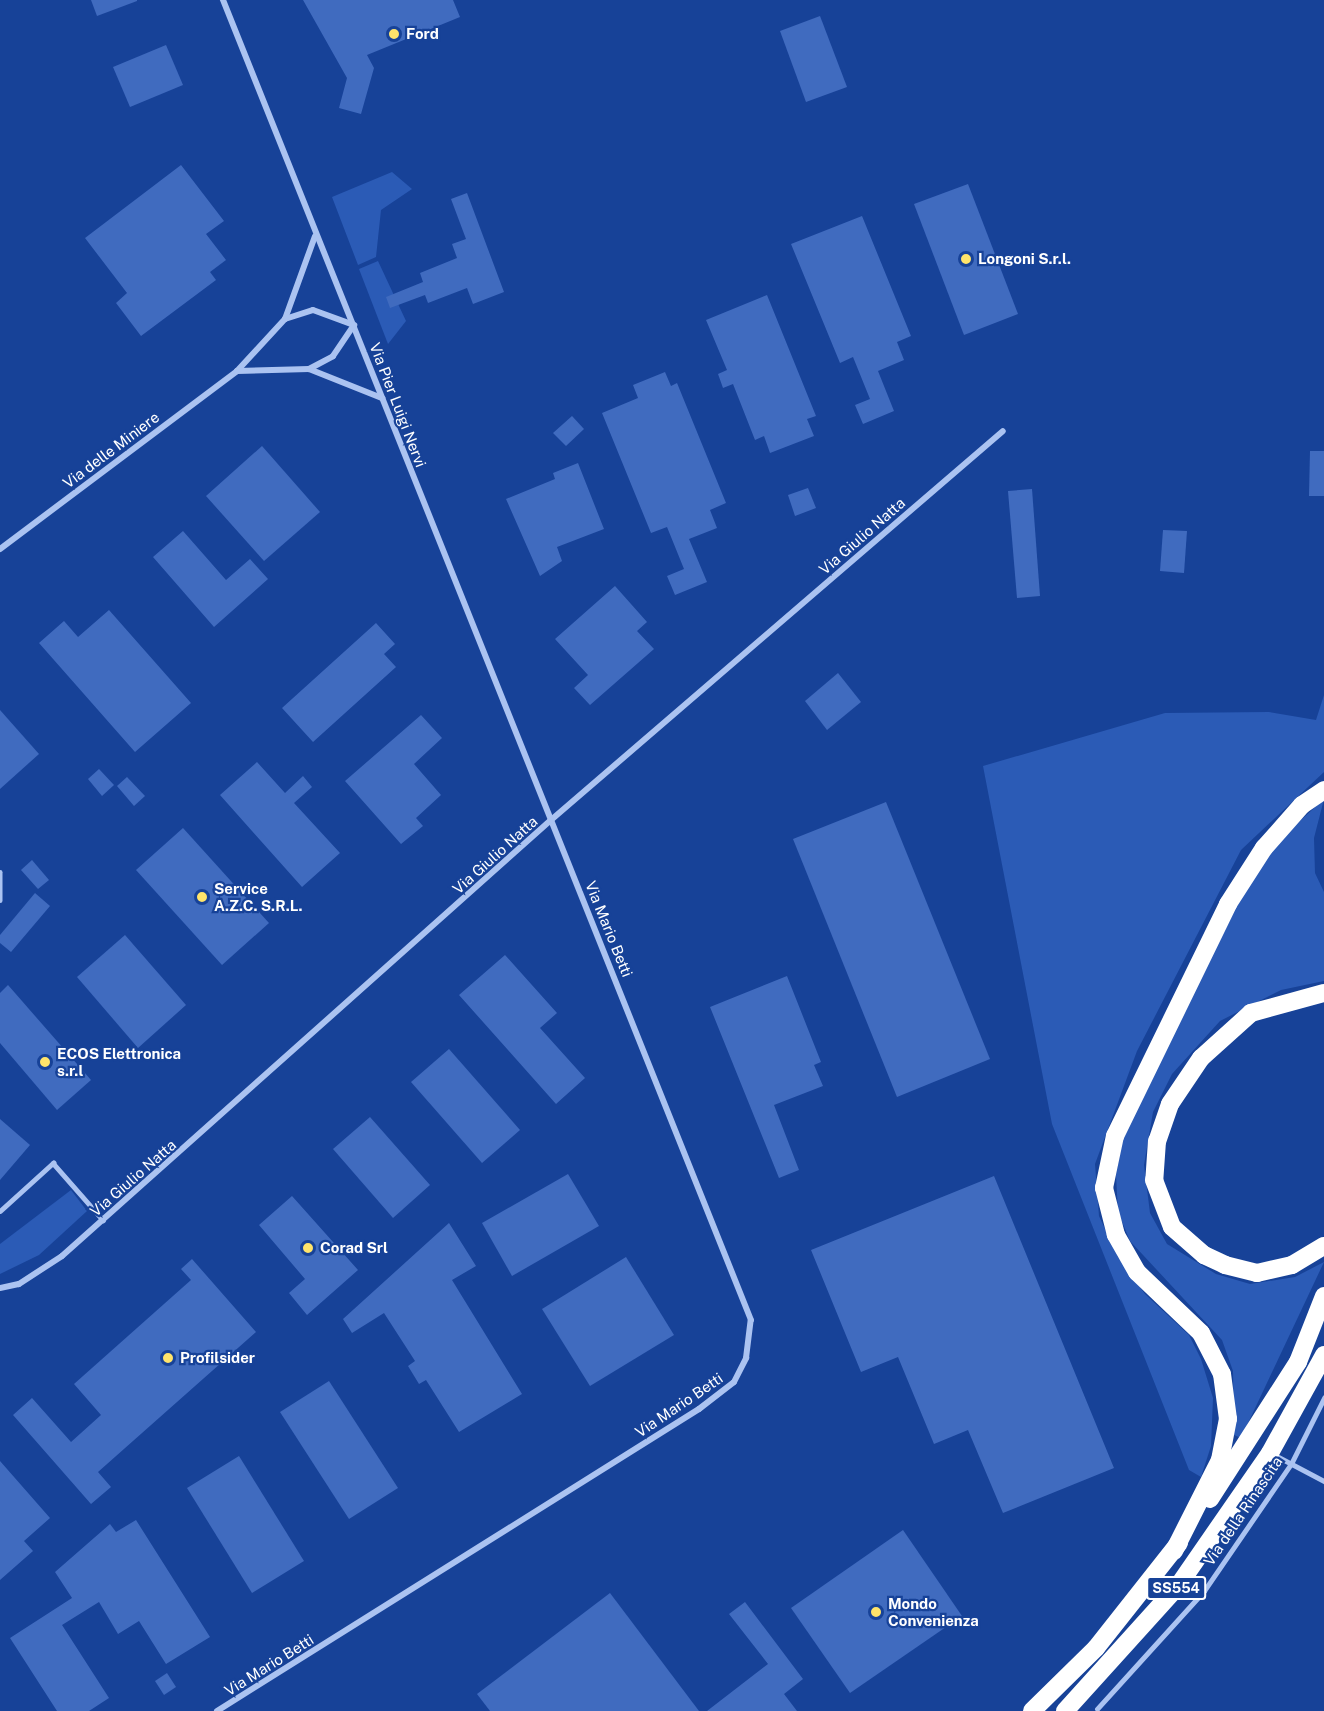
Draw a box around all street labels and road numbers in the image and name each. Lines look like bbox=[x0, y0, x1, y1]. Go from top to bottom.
street label: Via Pier Luigi Nervi bbox=[366, 340, 430, 470]
street label: Via delle Miniere bbox=[59, 408, 163, 492]
street label: Via Giulio Natta bbox=[815, 494, 909, 578]
street label: Via Giulio Natta bbox=[449, 812, 541, 898]
street label: Via Mario Betti bbox=[582, 878, 636, 980]
street label: Via Giulio Natta bbox=[86, 1136, 180, 1220]
street label: Via Mario Betti bbox=[632, 1369, 726, 1441]
street label: Via della Rinascita bbox=[1200, 1453, 1286, 1569]
road number: SS554 bbox=[1146, 1577, 1206, 1599]
street label: Via Mario Betti bbox=[221, 1630, 317, 1700]

